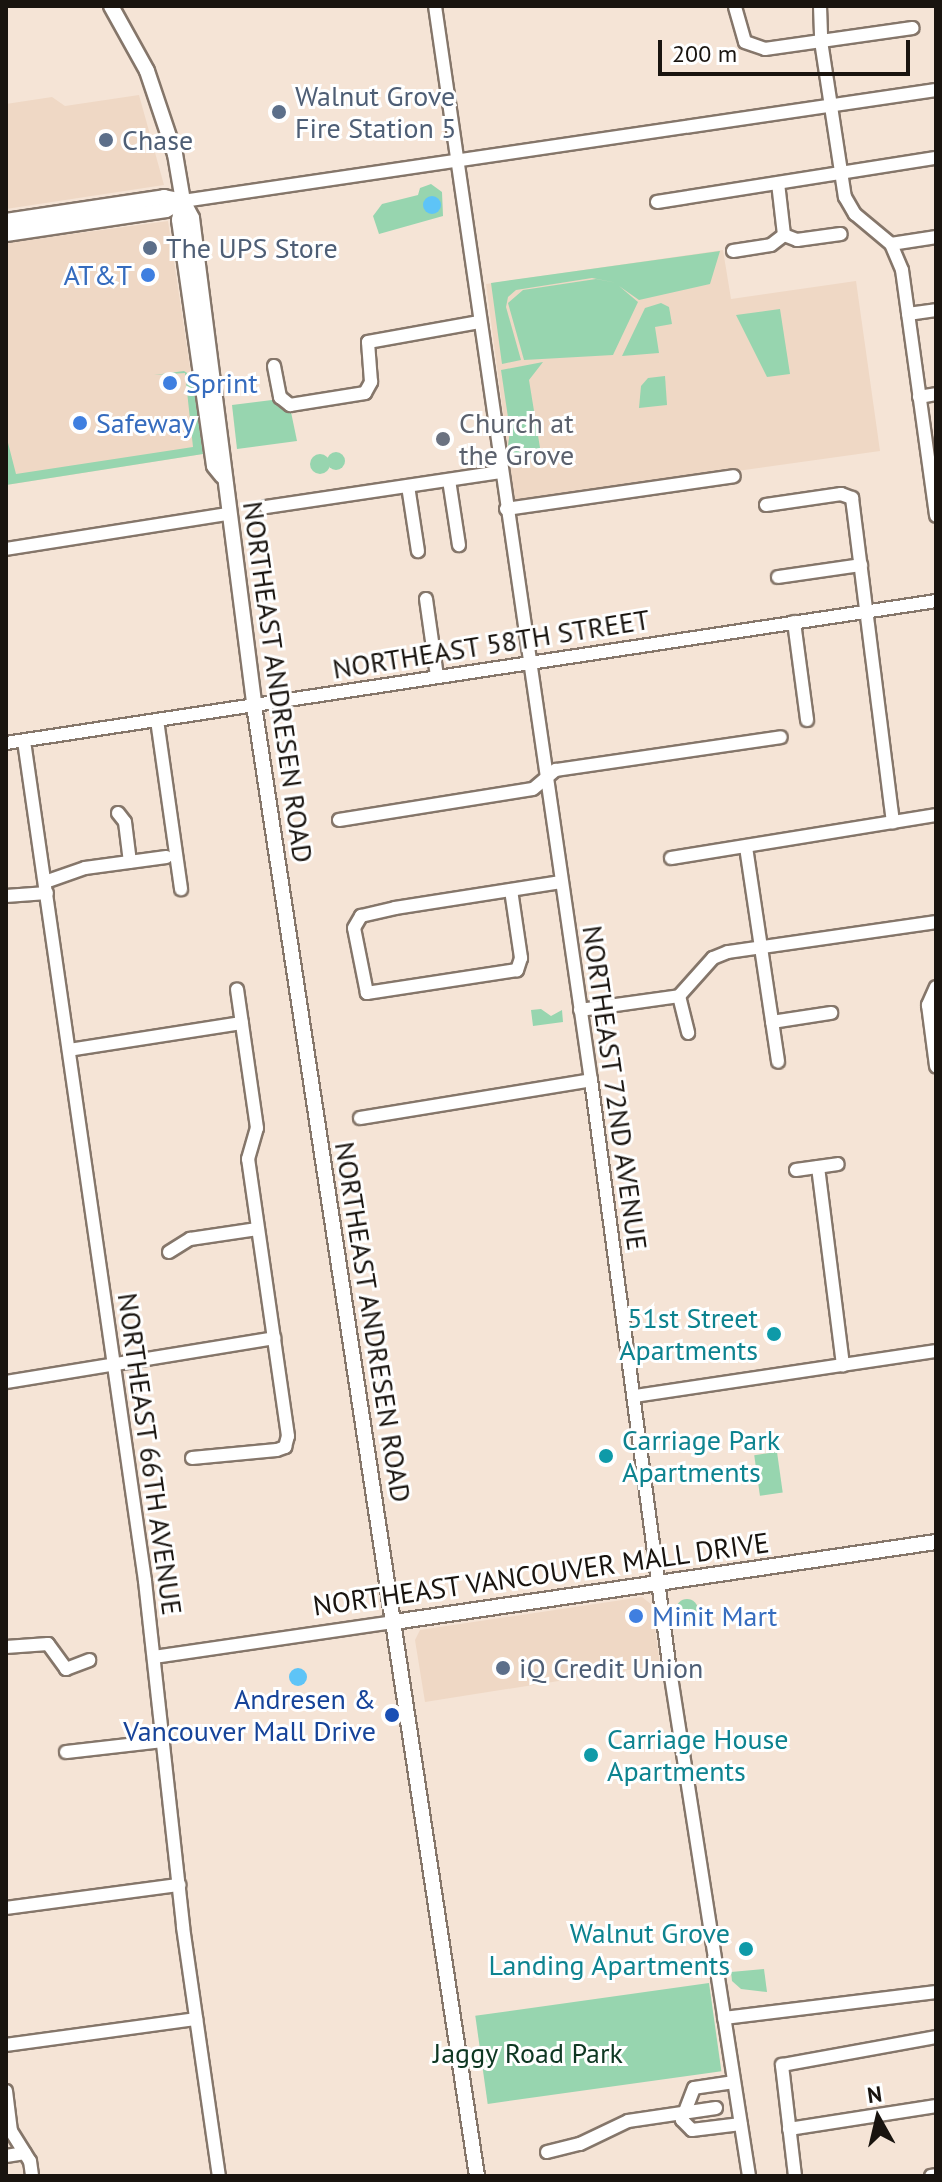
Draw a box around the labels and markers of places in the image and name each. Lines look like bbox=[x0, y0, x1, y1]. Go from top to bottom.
place label: Walnut Grove Fire Station 5 bbox=[295, 79, 457, 145]
marker: Walnut Grove Fire Station 5 bbox=[270, 103, 288, 121]
place label: Chase bbox=[122, 123, 193, 157]
marker: Chase bbox=[97, 131, 115, 149]
place label: The UPS Store bbox=[166, 231, 338, 265]
marker: The UPS Store bbox=[141, 239, 159, 257]
place label: AT&T bbox=[64, 258, 132, 292]
marker: AT&T bbox=[139, 266, 157, 284]
place label: Sprint bbox=[186, 366, 258, 400]
marker: Sprint bbox=[161, 374, 179, 392]
place label: Safeway bbox=[96, 406, 195, 440]
place label: Church at the Grove bbox=[459, 406, 574, 472]
marker: Safeway bbox=[71, 414, 89, 432]
marker: Church at the Grove bbox=[434, 430, 452, 448]
place label: 51st Street Apartments bbox=[619, 1301, 758, 1367]
marker: 51st Street Apartments bbox=[765, 1325, 783, 1343]
place label: Carriage Park Apartments bbox=[622, 1423, 780, 1489]
marker: Carriage Park Apartments bbox=[597, 1447, 615, 1465]
place label: Minit Mart bbox=[652, 1599, 777, 1633]
marker: Minit Mart bbox=[627, 1607, 645, 1625]
place label: iQ Credit Union bbox=[519, 1651, 703, 1685]
marker: iQ Credit Union bbox=[494, 1659, 512, 1677]
place label: Andresen & Vancouver Mall Drive bbox=[123, 1682, 376, 1748]
marker: Andresen & Vancouver Mall Drive bbox=[383, 1706, 401, 1724]
place label: Carriage House Apartments bbox=[607, 1722, 788, 1788]
marker: Carriage House Apartments bbox=[582, 1746, 600, 1764]
place label: Walnut Grove Landing Apartments bbox=[488, 1916, 730, 1982]
marker: Walnut Grove Landing Apartments bbox=[737, 1940, 755, 1958]

